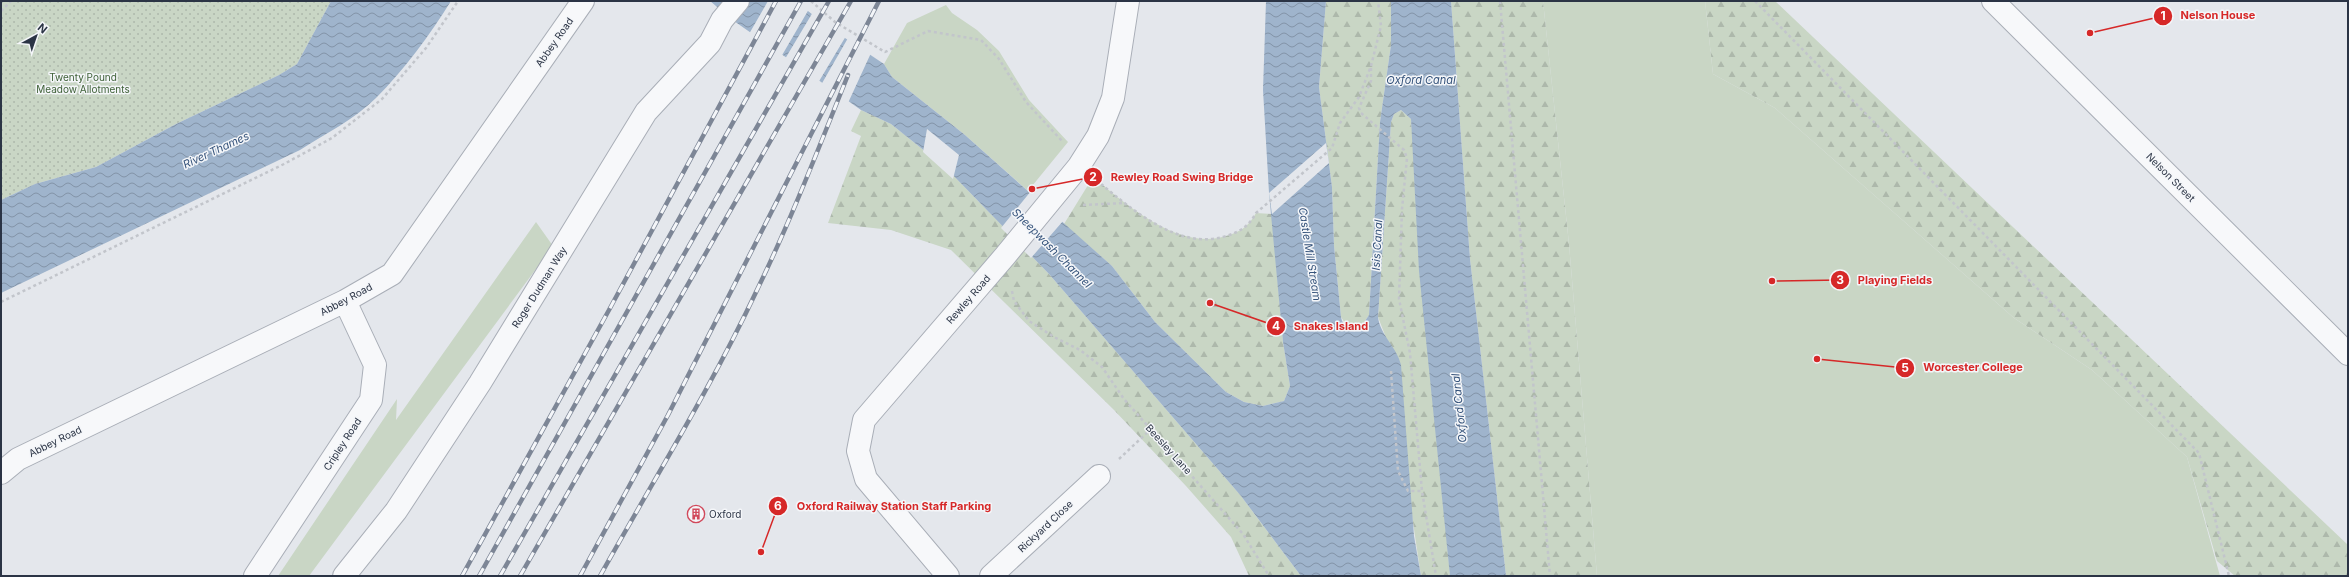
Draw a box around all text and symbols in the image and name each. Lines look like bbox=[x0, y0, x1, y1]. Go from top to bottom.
callout: Nelson House bbox=[2153, 4, 2263, 27]
text: 1 bbox=[2160, 8, 2166, 23]
text: Nelson House bbox=[2181, 8, 2256, 22]
street label: Abbey Road bbox=[533, 15, 575, 69]
north arrow bbox=[16, 16, 56, 56]
text: N bbox=[35, 20, 50, 36]
park label: Twenty Pound Meadow Allotments bbox=[36, 71, 130, 95]
water label: Oxford Canal bbox=[1386, 73, 1456, 87]
water label: River Thames bbox=[181, 128, 251, 171]
street label: Nelson Street bbox=[2144, 150, 2198, 204]
callout: Rewley Road Swing Bridge bbox=[1083, 166, 1261, 189]
text: 2 bbox=[1089, 169, 1097, 184]
text: Rewley Road Swing Bridge bbox=[1111, 170, 1254, 184]
water label: Sheepwash Channel bbox=[1009, 205, 1095, 291]
water label: Castle Mill Stream bbox=[1296, 206, 1324, 302]
water label: Isis Canal bbox=[1369, 219, 1385, 271]
street label: Roger Dudman Way bbox=[509, 244, 569, 330]
callout: Playing Fields bbox=[1830, 269, 1941, 292]
street label: Rewley Road bbox=[944, 272, 992, 326]
text: 3 bbox=[1836, 272, 1844, 287]
text: Playing Fields bbox=[1858, 273, 1932, 287]
street label: Abbey Road bbox=[318, 280, 374, 318]
callout: Snakes Island bbox=[1266, 314, 1376, 337]
text: 4 bbox=[1272, 318, 1280, 333]
text: Snakes Island bbox=[1294, 319, 1368, 333]
callout: Worcester College bbox=[1895, 356, 2030, 379]
text: 5 bbox=[1901, 360, 1909, 375]
text: Worcester College bbox=[1923, 360, 2023, 374]
water label: Oxford Canal bbox=[1448, 372, 1470, 443]
street label: Cripley Road bbox=[321, 415, 363, 473]
street label: Beesley Lane bbox=[1143, 422, 1195, 477]
street label: Abbey Road bbox=[27, 423, 83, 459]
callout: Oxford Railway Station Staff Parking bbox=[768, 495, 999, 518]
street label: Rickyard Close bbox=[1015, 497, 1075, 554]
text: 6 bbox=[774, 498, 782, 513]
text: Oxford Railway Station Staff Parking bbox=[797, 499, 991, 513]
building icon: Oxford bbox=[686, 504, 706, 524]
place label: Oxford bbox=[709, 508, 741, 520]

